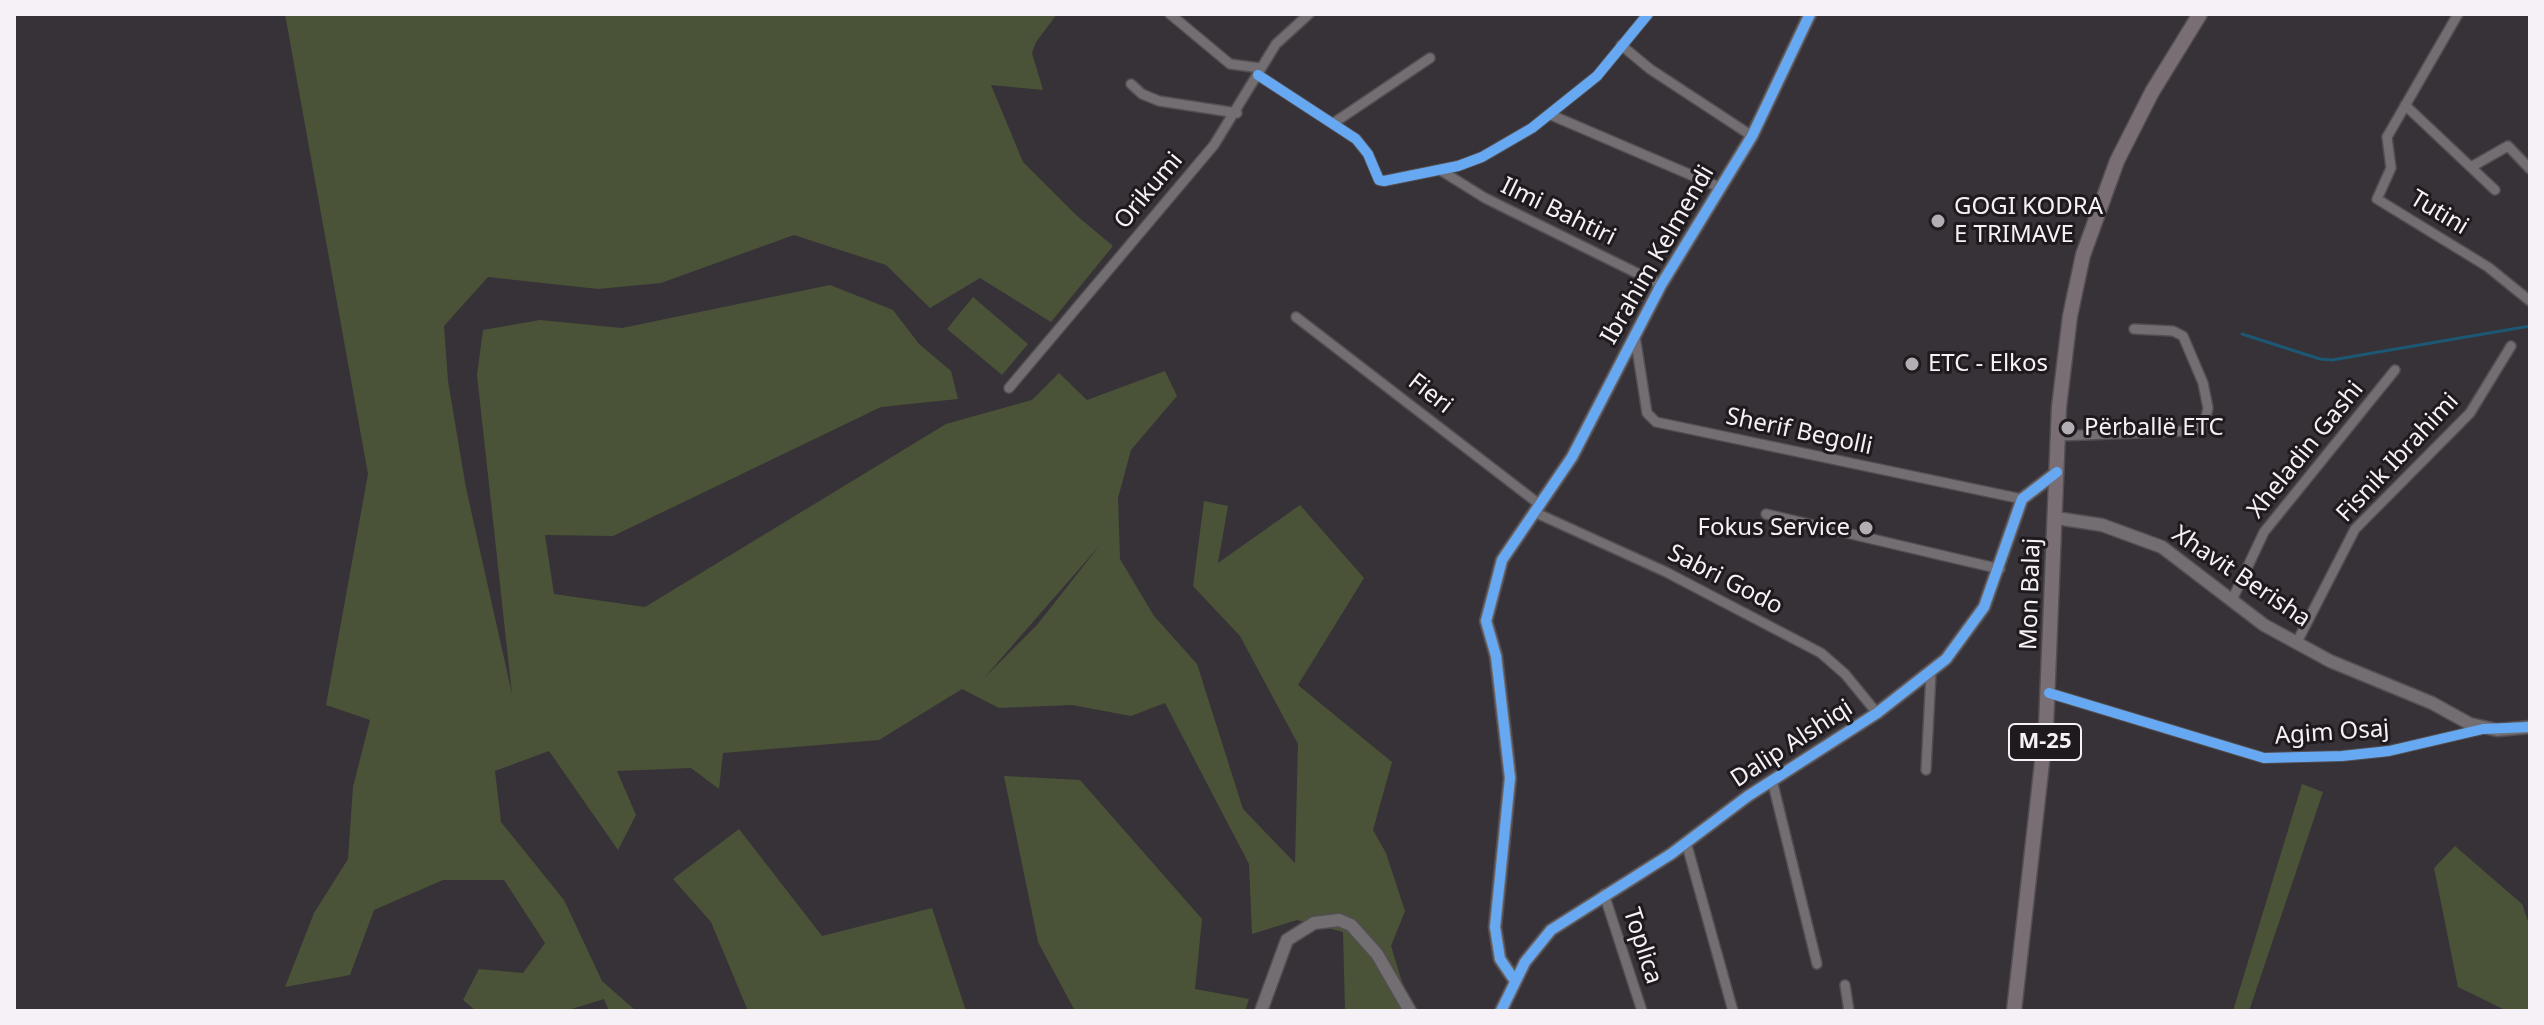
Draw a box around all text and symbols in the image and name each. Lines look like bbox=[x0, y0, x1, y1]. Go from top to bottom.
street label: Orikumi bbox=[1109, 147, 1189, 235]
street label: Ibrahim Kelmendi bbox=[1595, 160, 1721, 350]
street label: Ilmi Bahtiri bbox=[1496, 172, 1620, 252]
street label: Tutini bbox=[2405, 184, 2473, 242]
place label: GOGI KODRA E TRIMAVE bbox=[1954, 193, 2103, 249]
marker: GOGI KODRA E TRIMAVE bbox=[1929, 212, 1947, 230]
place label: ETC - Elkos bbox=[1928, 350, 2048, 378]
marker: ETC - Elkos bbox=[1903, 355, 1921, 373]
street label: Fieri bbox=[1402, 368, 1458, 420]
street label: Xheladin Gashi bbox=[2242, 376, 2370, 524]
street label: Fisnik Ibrahimi bbox=[2331, 388, 2465, 528]
street label: Sherif Begolli bbox=[1723, 402, 1875, 462]
place label: Përballë ETC bbox=[2084, 414, 2224, 442]
marker: Përballë ETC bbox=[2059, 419, 2077, 437]
place label: Fokus Service bbox=[1698, 514, 1850, 542]
marker: Fokus Service bbox=[1857, 519, 1875, 537]
street label: Xhavit Berisha bbox=[2166, 520, 2316, 634]
street label: Mon Balaj bbox=[2015, 537, 2047, 651]
street label: Sabri Godo bbox=[1663, 539, 1787, 621]
street label: Dalip Alshiqi bbox=[1726, 694, 1858, 794]
street label: Agim Osaj bbox=[2274, 715, 2390, 751]
road number: M-25 bbox=[2009, 724, 2081, 760]
street label: Toplica bbox=[1616, 904, 1668, 988]

